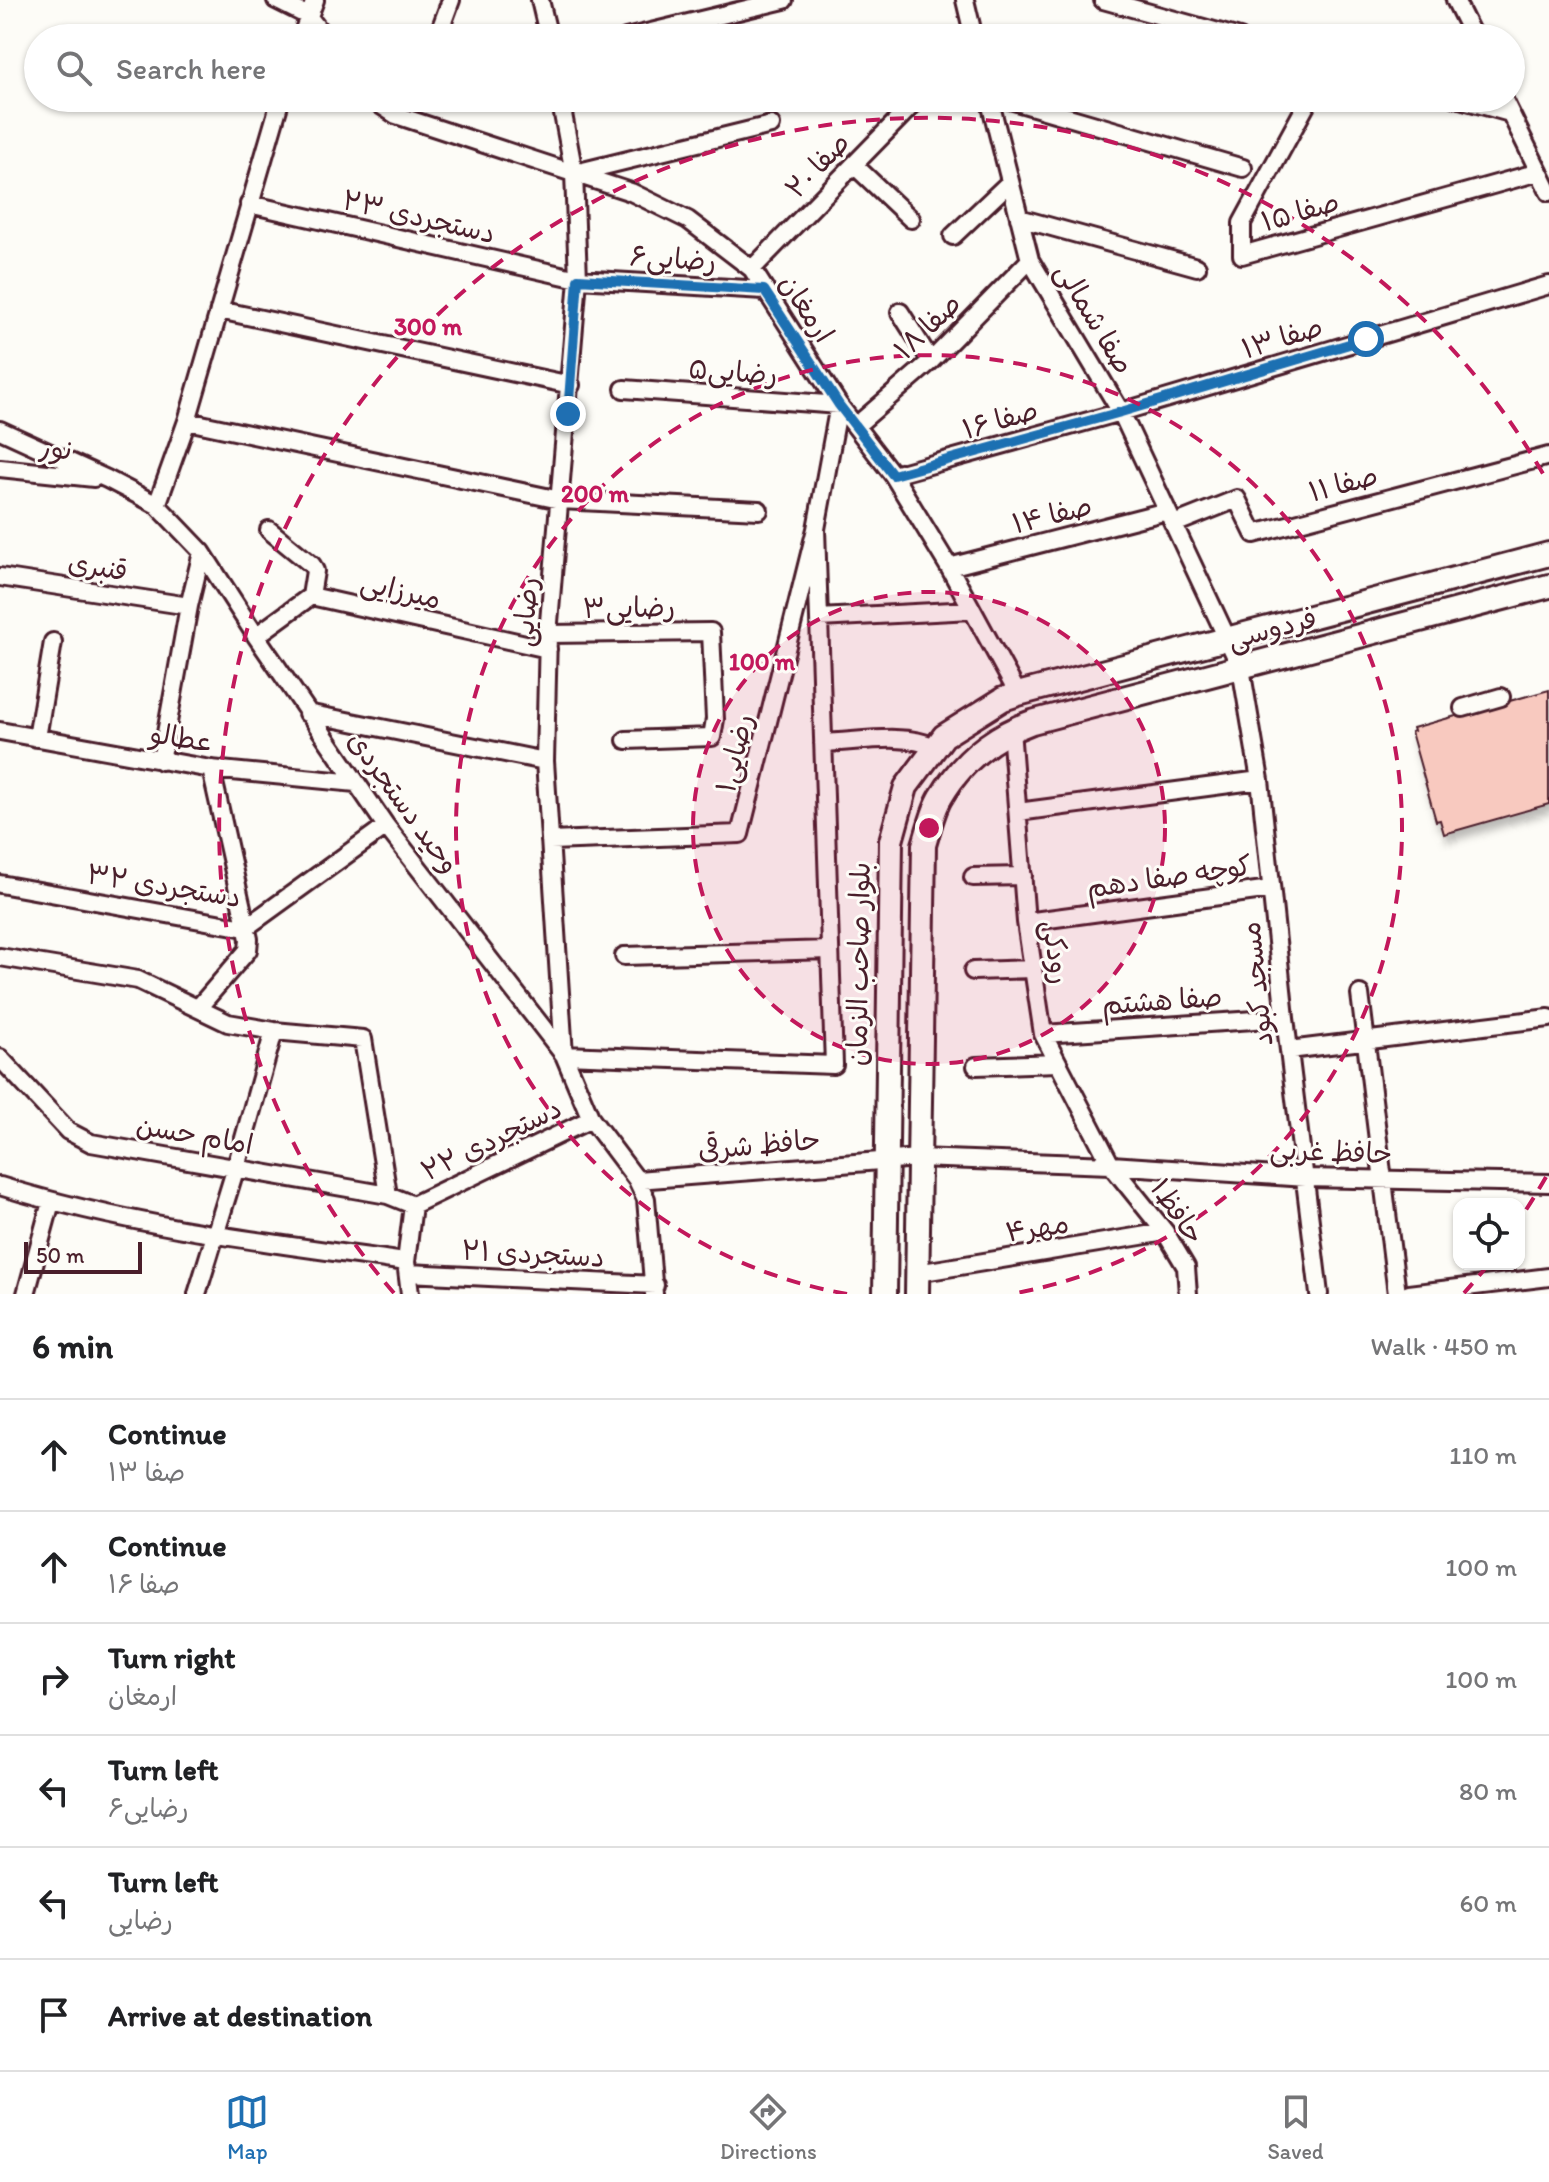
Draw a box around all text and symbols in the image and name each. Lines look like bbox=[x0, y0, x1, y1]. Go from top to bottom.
search box bbox=[24, 24, 1525, 112]
icon: search bbox=[52, 46, 96, 90]
text: Search here bbox=[116, 50, 266, 87]
street label: صفا ۲۰ bbox=[778, 125, 856, 205]
street label: دستجردی ۲۳ bbox=[339, 182, 499, 250]
street label: صفا ۱۵ bbox=[1257, 184, 1343, 238]
street label: رضایی۶ bbox=[628, 238, 717, 279]
street label: صفا شمالی bbox=[1048, 256, 1141, 380]
street label: ارمغان bbox=[772, 267, 842, 349]
street label: صفا ۱۸ bbox=[887, 286, 967, 366]
street label: صفا ۱۳ bbox=[1237, 309, 1327, 365]
text: 300 m bbox=[394, 312, 463, 341]
route start bbox=[1348, 321, 1384, 357]
street label: رضایی۵ bbox=[687, 351, 779, 392]
street label: صفا ۱۶ bbox=[958, 392, 1042, 446]
route end bbox=[550, 396, 586, 432]
street label: نور bbox=[37, 429, 74, 467]
street label: صفا ۱۱ bbox=[1305, 457, 1381, 509]
text: 200 m bbox=[561, 479, 630, 508]
street label: صفا ۱۴ bbox=[1009, 488, 1095, 540]
street label: قنبری bbox=[66, 545, 130, 588]
street label: میرزایی bbox=[357, 564, 445, 617]
street label: رضایی bbox=[506, 576, 545, 648]
street label: رضایی۳ bbox=[582, 589, 676, 626]
street label: فردوسی bbox=[1224, 600, 1320, 657]
text: 100 m bbox=[729, 647, 796, 676]
street label: رضایی۱ bbox=[708, 710, 761, 796]
street label: عطالو bbox=[146, 715, 214, 761]
street label: وحید دستجردی bbox=[341, 724, 467, 880]
centre of rings bbox=[915, 814, 943, 842]
street label: کوچه صفا دهم bbox=[1084, 848, 1254, 909]
street label: دستجردی ۳۲ bbox=[84, 856, 244, 914]
street label: بلوار صاحب الزمان bbox=[839, 862, 878, 1066]
street label: رودکی bbox=[1035, 918, 1078, 986]
street label: مسجد کبود bbox=[1233, 920, 1280, 1048]
street label: صفا هشتم bbox=[1101, 979, 1224, 1026]
street label: دستجردی ۲۲ bbox=[415, 1090, 567, 1188]
street label: امام حسن bbox=[133, 1107, 256, 1166]
street label: حافظ شرقی bbox=[696, 1122, 822, 1166]
street label: حافظ غربی bbox=[1269, 1132, 1393, 1171]
street label: حافظ۱ bbox=[1144, 1172, 1212, 1250]
map controls bbox=[1453, 1198, 1525, 1270]
button: locate bbox=[1453, 1198, 1525, 1270]
street label: مهر۴ bbox=[1003, 1205, 1071, 1249]
street label: دستجردی ۲۱ bbox=[461, 1232, 605, 1274]
scale bar bbox=[24, 1238, 142, 1274]
text: 50 m bbox=[36, 1242, 85, 1269]
text: 6 min bbox=[32, 1326, 113, 1367]
text: Walk · 450 m bbox=[1371, 1330, 1517, 1362]
text: Continue bbox=[108, 1415, 227, 1452]
icon: ahead bbox=[32, 1433, 76, 1477]
text: 110 m bbox=[1449, 1439, 1517, 1471]
text: صفا ۱۳ bbox=[108, 1456, 185, 1488]
text: Continue bbox=[108, 1527, 227, 1564]
icon: ahead bbox=[32, 1545, 76, 1589]
text: 100 m bbox=[1445, 1551, 1517, 1583]
text: صفا ۱۶ bbox=[108, 1568, 180, 1600]
text: Turn right bbox=[108, 1639, 236, 1676]
icon: right bbox=[32, 1657, 76, 1701]
text: 100 m bbox=[1445, 1663, 1517, 1695]
text: ارمغان bbox=[108, 1680, 177, 1712]
text: Turn left bbox=[108, 1751, 219, 1788]
icon: left bbox=[32, 1769, 76, 1813]
text: 80 m bbox=[1459, 1775, 1517, 1807]
text: رضایی۶ bbox=[108, 1792, 189, 1824]
text: Turn left bbox=[108, 1863, 219, 1900]
icon: left bbox=[32, 1881, 76, 1925]
text: 60 m bbox=[1460, 1887, 1517, 1919]
text: رضایی bbox=[108, 1904, 173, 1936]
icon: arrive bbox=[32, 1993, 76, 2037]
text: Arrive at destination bbox=[108, 1997, 372, 2034]
tab: Map bbox=[225, 2090, 269, 2165]
tab: Directions bbox=[720, 2090, 817, 2165]
tab: Saved bbox=[1267, 2090, 1324, 2165]

